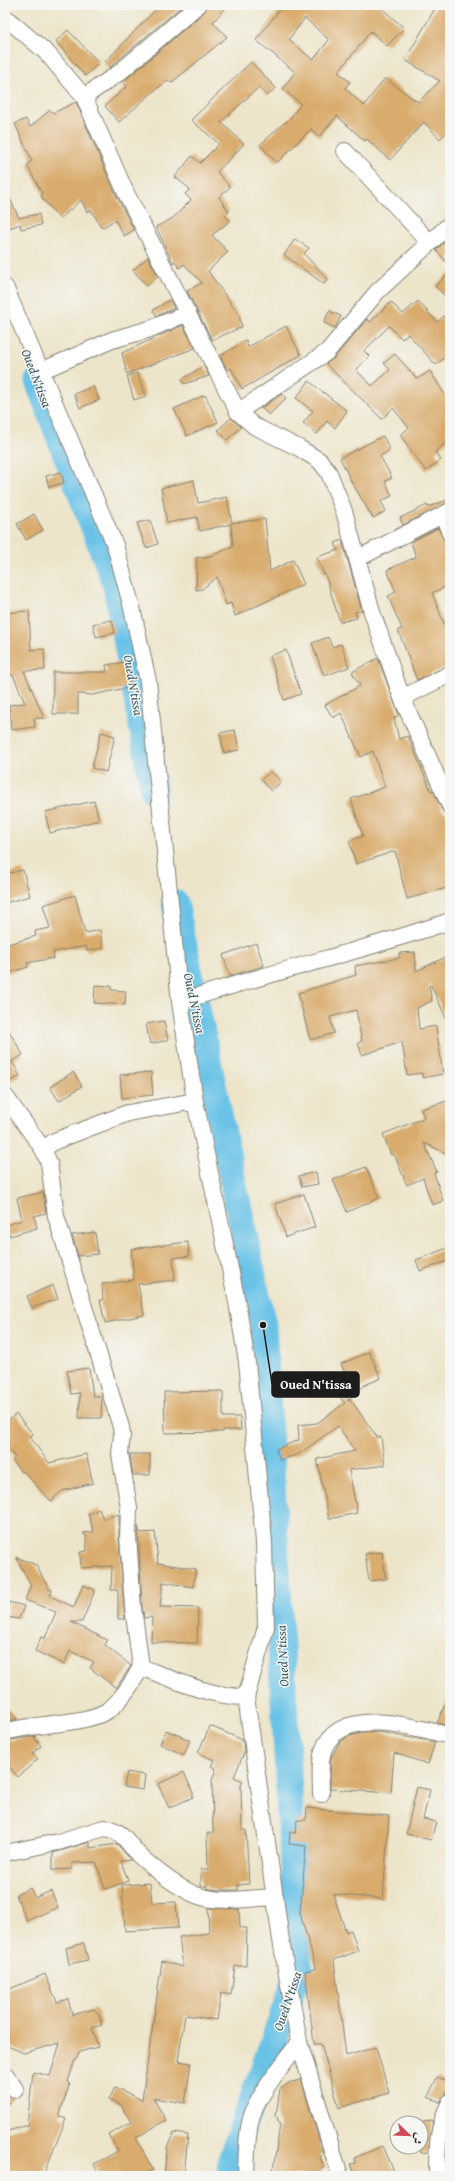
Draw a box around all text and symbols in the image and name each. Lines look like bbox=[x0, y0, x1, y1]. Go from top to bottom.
water label: Oued N'tissa bbox=[17, 346, 56, 410]
water label: Oued N'tissa bbox=[119, 653, 148, 717]
water label: Oued N'tissa bbox=[179, 971, 210, 1035]
callout: Oued N'tissa bbox=[272, 1372, 359, 1397]
text: Oued N'tissa bbox=[280, 1375, 352, 1394]
water label: Oued N'tissa bbox=[271, 1625, 294, 1687]
water label: Oued N'tissa bbox=[268, 1969, 306, 2033]
north arrow bbox=[389, 2115, 429, 2155]
text: ش bbox=[409, 2131, 428, 2147]

